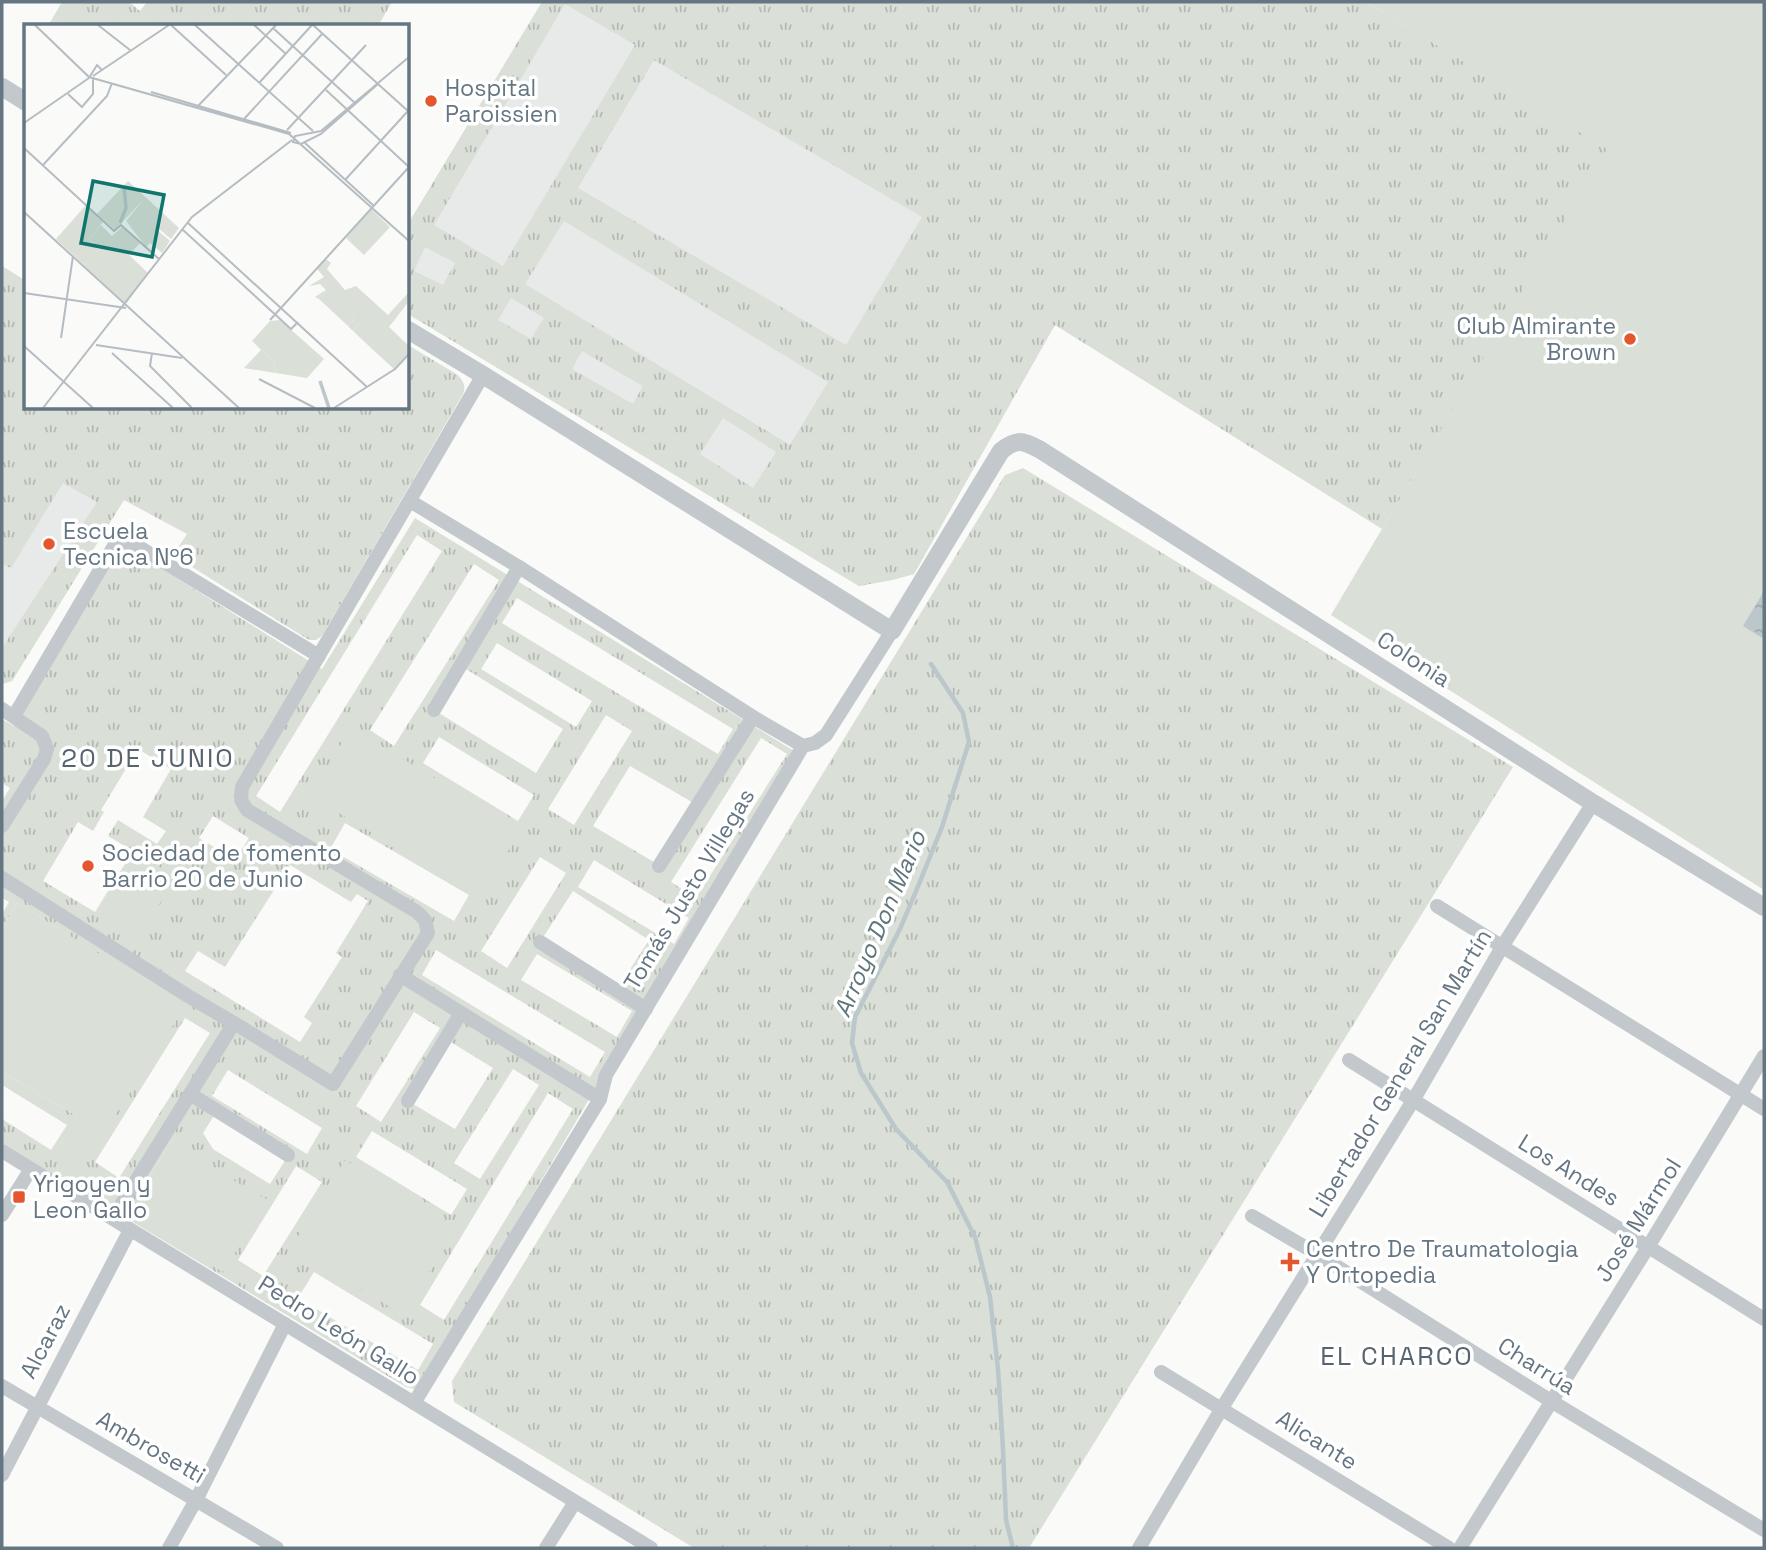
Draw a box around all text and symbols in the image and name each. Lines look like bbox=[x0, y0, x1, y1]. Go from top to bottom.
inset map bbox=[24, 24, 410, 410]
place label: Hospital Paroissien bbox=[445, 73, 557, 129]
marker: Hospital Paroissien bbox=[423, 93, 439, 109]
place label: Club Almirante Brown bbox=[1457, 311, 1616, 367]
marker: Club Almirante Brown bbox=[1622, 331, 1638, 347]
place label: Escuela Tecnica Nº6 bbox=[63, 516, 194, 572]
marker: Escuela Tecnica Nº6 bbox=[41, 536, 57, 552]
street label: Colonia bbox=[1372, 624, 1456, 694]
district label: 20 DE JUNIO bbox=[61, 741, 235, 775]
street label: Tomás Justo Villegas bbox=[617, 783, 761, 995]
water label: Arroyo Don Mario bbox=[826, 825, 933, 1022]
place label: Sociedad de fomento Barrio 20 de Junio bbox=[102, 838, 342, 894]
marker: Sociedad de fomento Barrio 20 de Junio bbox=[80, 858, 96, 874]
street label: Libertador General San Martín bbox=[1302, 923, 1498, 1223]
street label: Los Andes bbox=[1513, 1127, 1625, 1213]
street label: José Mármol bbox=[1588, 1153, 1688, 1287]
place label: Yrigoyen y Leon Gallo bbox=[33, 1169, 151, 1225]
marker: Yrigoyen y Leon Gallo bbox=[11, 1189, 27, 1205]
place label: Centro De Traumatologia Y Ortopedia bbox=[1306, 1234, 1579, 1290]
marker: Centro De Traumatologia Y Ortopedia bbox=[1280, 1252, 1300, 1272]
street label: Pedro León Gallo bbox=[253, 1268, 425, 1392]
street label: Alcaraz bbox=[13, 1298, 77, 1384]
street label: Charrúa bbox=[1492, 1330, 1582, 1402]
district label: EL CHARCO bbox=[1320, 1339, 1474, 1373]
street label: Alicante bbox=[1271, 1403, 1363, 1477]
street label: Ambrosetti bbox=[91, 1404, 211, 1490]

